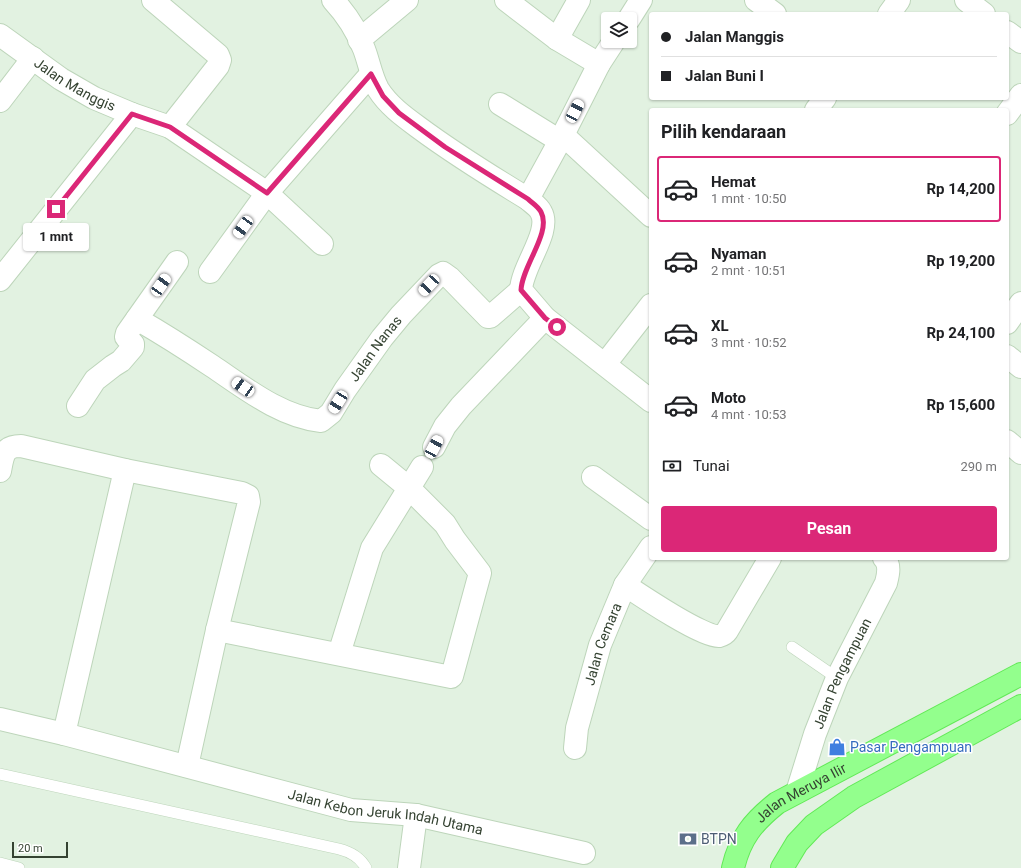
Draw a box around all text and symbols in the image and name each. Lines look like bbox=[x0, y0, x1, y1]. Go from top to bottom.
map controls bbox=[601, 12, 637, 48]
button: layers bbox=[601, 12, 637, 48]
text: Jalan Manggis bbox=[685, 28, 784, 46]
street label: Jalan Manggis bbox=[31, 54, 118, 114]
text: Jalan Buni I bbox=[685, 67, 764, 85]
car bbox=[564, 98, 586, 124]
text: Pilih kendaraan bbox=[661, 121, 786, 142]
icon: car bbox=[663, 171, 699, 207]
text: Hemat bbox=[711, 173, 756, 191]
text: Rp 14,200 bbox=[927, 180, 995, 198]
text: 1 mnt · 10:50 bbox=[711, 191, 787, 206]
route end bbox=[47, 200, 65, 218]
car bbox=[231, 214, 255, 240]
callout: 1 mnt bbox=[23, 223, 89, 251]
text: 1 mnt bbox=[39, 229, 73, 244]
icon: car bbox=[663, 243, 699, 279]
text: Nyaman bbox=[711, 245, 766, 263]
text: Rp 19,200 bbox=[927, 252, 995, 270]
text: 2 mnt · 10:51 bbox=[711, 263, 787, 278]
car bbox=[149, 272, 173, 298]
car bbox=[416, 272, 442, 298]
street label: Jalan Nanas bbox=[346, 313, 405, 384]
icon: car bbox=[663, 315, 699, 351]
text: XL bbox=[711, 317, 729, 335]
route start bbox=[548, 318, 566, 336]
text: Rp 24,100 bbox=[927, 324, 995, 342]
text: 3 mnt · 10:52 bbox=[711, 335, 787, 350]
car bbox=[230, 375, 256, 399]
icon: car bbox=[663, 387, 699, 423]
car bbox=[327, 389, 349, 415]
text: Moto bbox=[711, 389, 746, 407]
text: Rp 15,600 bbox=[927, 396, 995, 414]
text: 4 mnt · 10:53 bbox=[711, 407, 787, 422]
car bbox=[423, 434, 445, 460]
icon: cash bbox=[661, 455, 683, 477]
text: Tunai bbox=[693, 457, 730, 475]
text: 290 m bbox=[960, 459, 997, 474]
button: Pesan bbox=[661, 506, 997, 552]
street label: Jalan Cemara bbox=[581, 601, 625, 687]
street label: Jalan Pengampuan bbox=[810, 615, 874, 731]
shop icon: Pasar Pengampuan bbox=[827, 737, 847, 757]
place label: Pasar Pengampuan bbox=[850, 739, 972, 755]
street label: Jalan Meruya Ilir bbox=[752, 760, 849, 826]
street label: Jalan Kebon Jeruk Indah Utama bbox=[286, 786, 484, 838]
bank icon: BTPN bbox=[678, 829, 698, 849]
place label: BTPN bbox=[701, 831, 737, 847]
scale bar bbox=[12, 840, 68, 859]
text: 20 m bbox=[18, 842, 43, 855]

